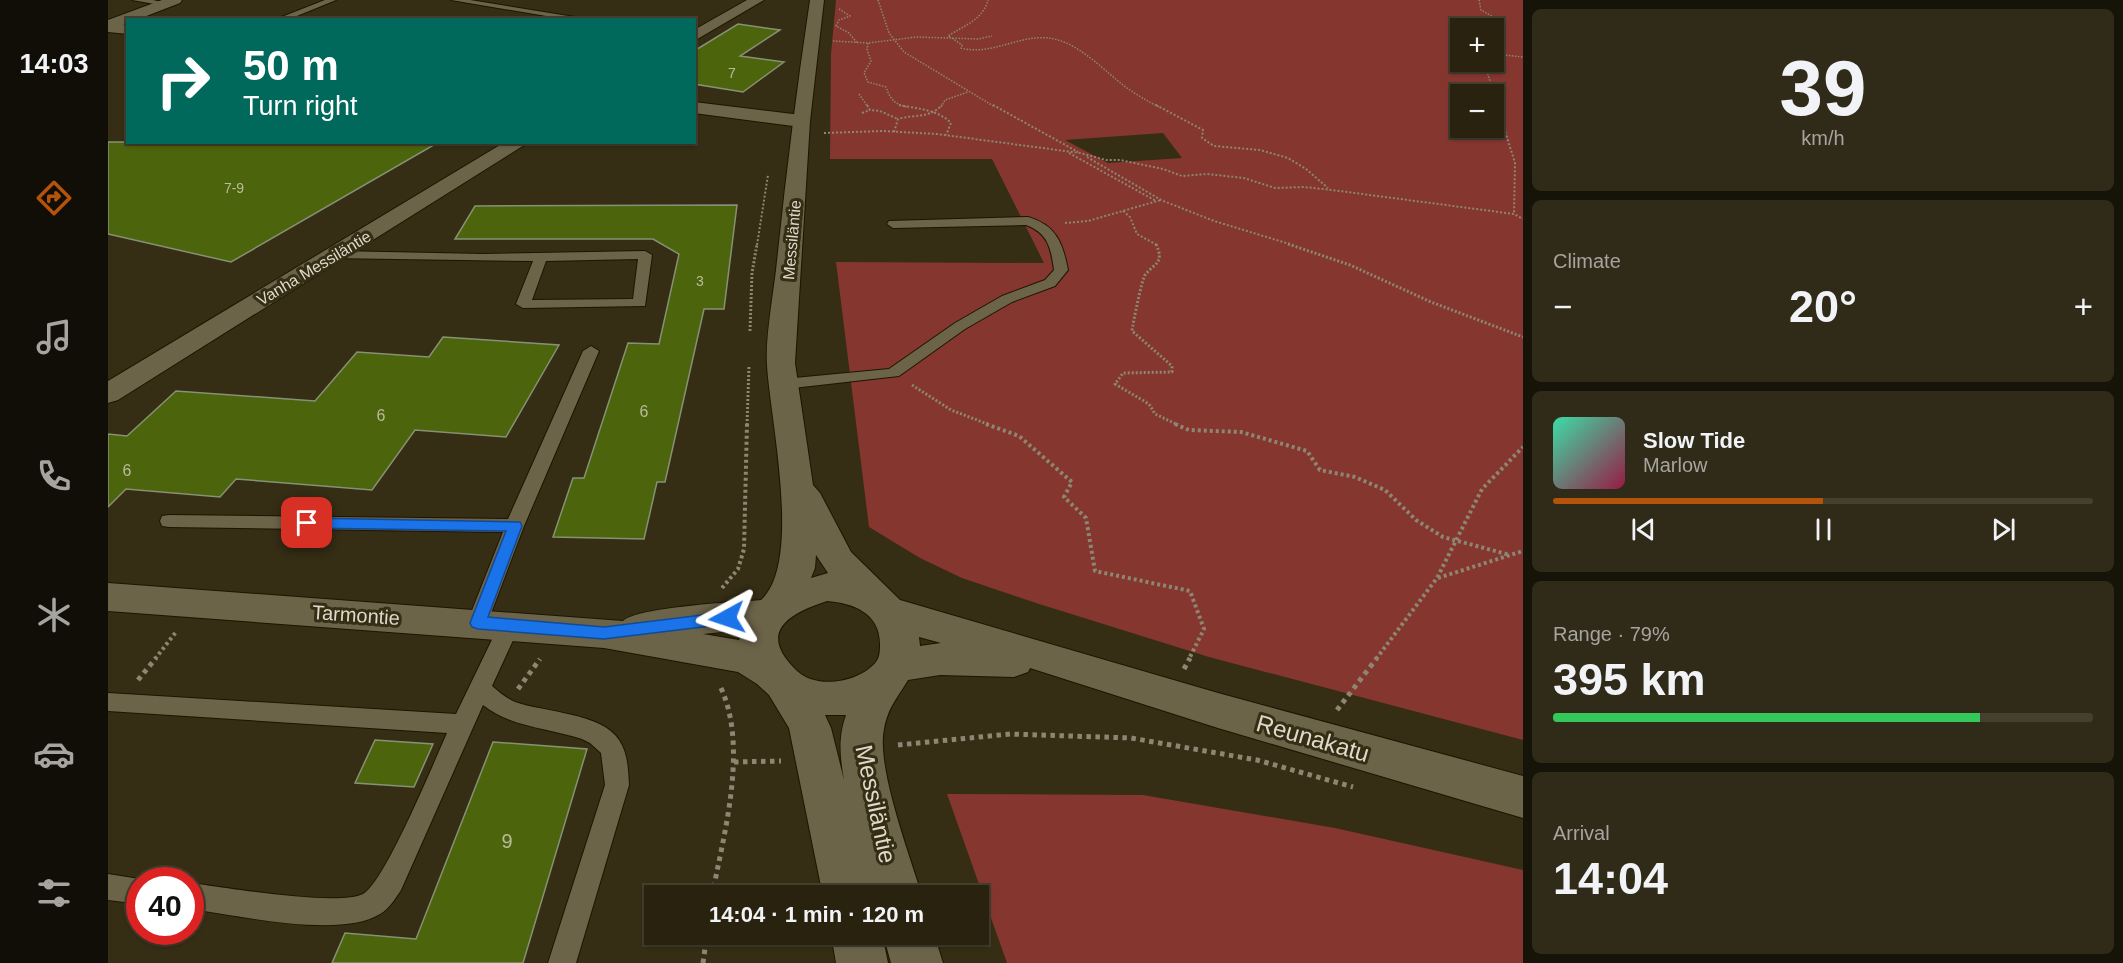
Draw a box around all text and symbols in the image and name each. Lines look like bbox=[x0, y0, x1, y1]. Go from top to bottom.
map controls bbox=[1450, 18, 1504, 138]
button: + bbox=[1450, 18, 1504, 72]
icon: right bbox=[144, 42, 222, 120]
text: 50 m bbox=[243, 42, 339, 89]
text: 39 bbox=[1780, 44, 1866, 132]
text: 14:03 bbox=[19, 49, 89, 79]
house number: 7 bbox=[728, 65, 736, 81]
button: − bbox=[1450, 84, 1504, 138]
text: Turn right bbox=[243, 91, 358, 121]
text: km/h bbox=[1801, 127, 1845, 149]
icon: directions bbox=[33, 177, 75, 219]
house number: 7-9 bbox=[224, 180, 244, 196]
street label: Messiläntie bbox=[780, 199, 804, 281]
street label: Vanha Messiläntie bbox=[254, 227, 374, 309]
text: Climate bbox=[1553, 250, 1621, 272]
house number: 3 bbox=[696, 273, 704, 289]
text: 20° bbox=[1789, 281, 1857, 332]
text: − bbox=[1553, 288, 1572, 325]
text: + bbox=[2074, 288, 2093, 325]
icon: music bbox=[33, 316, 75, 358]
house number: 6 bbox=[640, 403, 649, 420]
house number: 6 bbox=[377, 407, 386, 424]
text: Slow Tide bbox=[1643, 428, 1745, 453]
text: Marlow bbox=[1643, 454, 1707, 476]
icon: phone bbox=[33, 455, 75, 497]
house number: 6 bbox=[123, 462, 132, 479]
pin bbox=[281, 497, 332, 548]
icon: arrive bbox=[290, 506, 323, 539]
icon: previous bbox=[1627, 513, 1660, 546]
icon: pause bbox=[1807, 513, 1840, 546]
icon: next bbox=[1987, 513, 2020, 546]
position arrow bbox=[695, 586, 759, 650]
icon: climate bbox=[33, 594, 75, 636]
street label: Tarmontie bbox=[311, 601, 401, 629]
text: Range · 79% bbox=[1553, 623, 1670, 645]
text: 395 km bbox=[1553, 654, 1706, 705]
street label: Reunakatu bbox=[1253, 709, 1373, 767]
icon: car bbox=[33, 733, 75, 775]
street label: Messiläntie bbox=[850, 742, 902, 866]
text: Arrival bbox=[1553, 822, 1610, 844]
house number: 9 bbox=[501, 830, 513, 852]
text: 14:04 bbox=[1553, 853, 1668, 904]
speed limit sign: 40 bbox=[126, 867, 204, 945]
icon: filters bbox=[33, 872, 75, 914]
text: 14:04 · 1 min · 120 m bbox=[709, 902, 924, 927]

